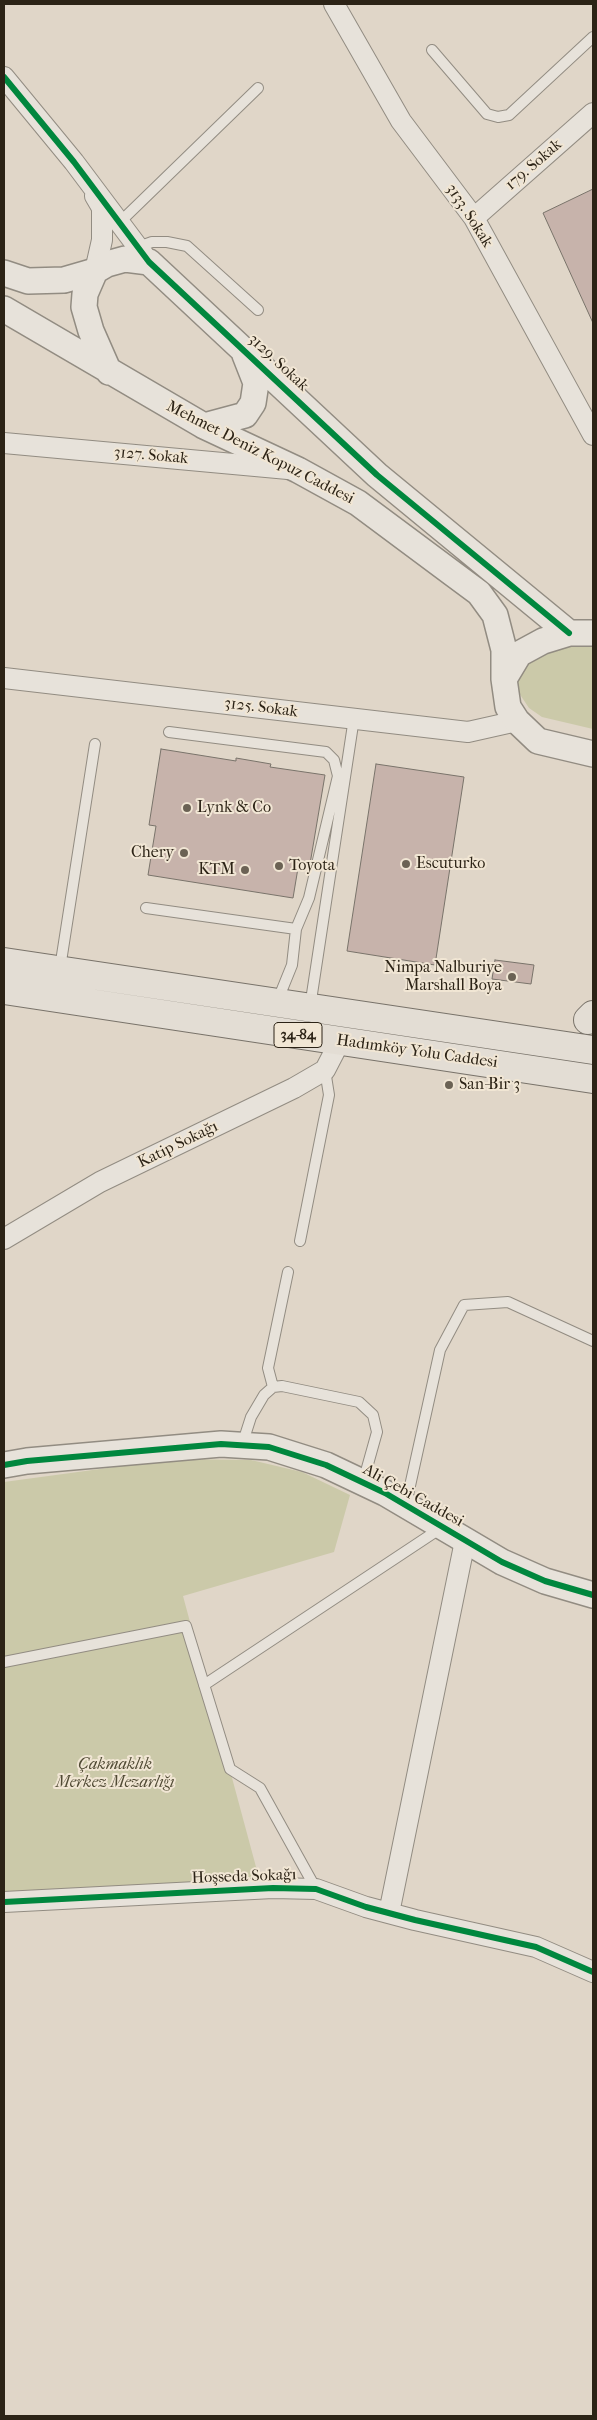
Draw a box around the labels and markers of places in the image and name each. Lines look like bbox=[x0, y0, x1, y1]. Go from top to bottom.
place label: Lynk & Co bbox=[197, 798, 271, 818]
marker: Lynk & Co bbox=[181, 802, 193, 814]
place label: Chery bbox=[131, 843, 174, 863]
marker: Chery bbox=[178, 847, 190, 859]
place label: Escuturko bbox=[416, 854, 485, 874]
place label: Toyota bbox=[289, 856, 335, 876]
marker: Escuturko bbox=[400, 858, 412, 870]
place label: KTM bbox=[198, 860, 235, 880]
marker: Toyota bbox=[273, 860, 285, 872]
marker: KTM bbox=[239, 864, 251, 876]
place label: Nimpa Nalburiye Marshall Boya bbox=[384, 958, 502, 996]
marker: Nimpa Nalburiye Marshall Boya bbox=[506, 971, 518, 983]
place label: San-Bir 3 bbox=[459, 1075, 520, 1095]
marker: San-Bir 3 bbox=[443, 1079, 455, 1091]

